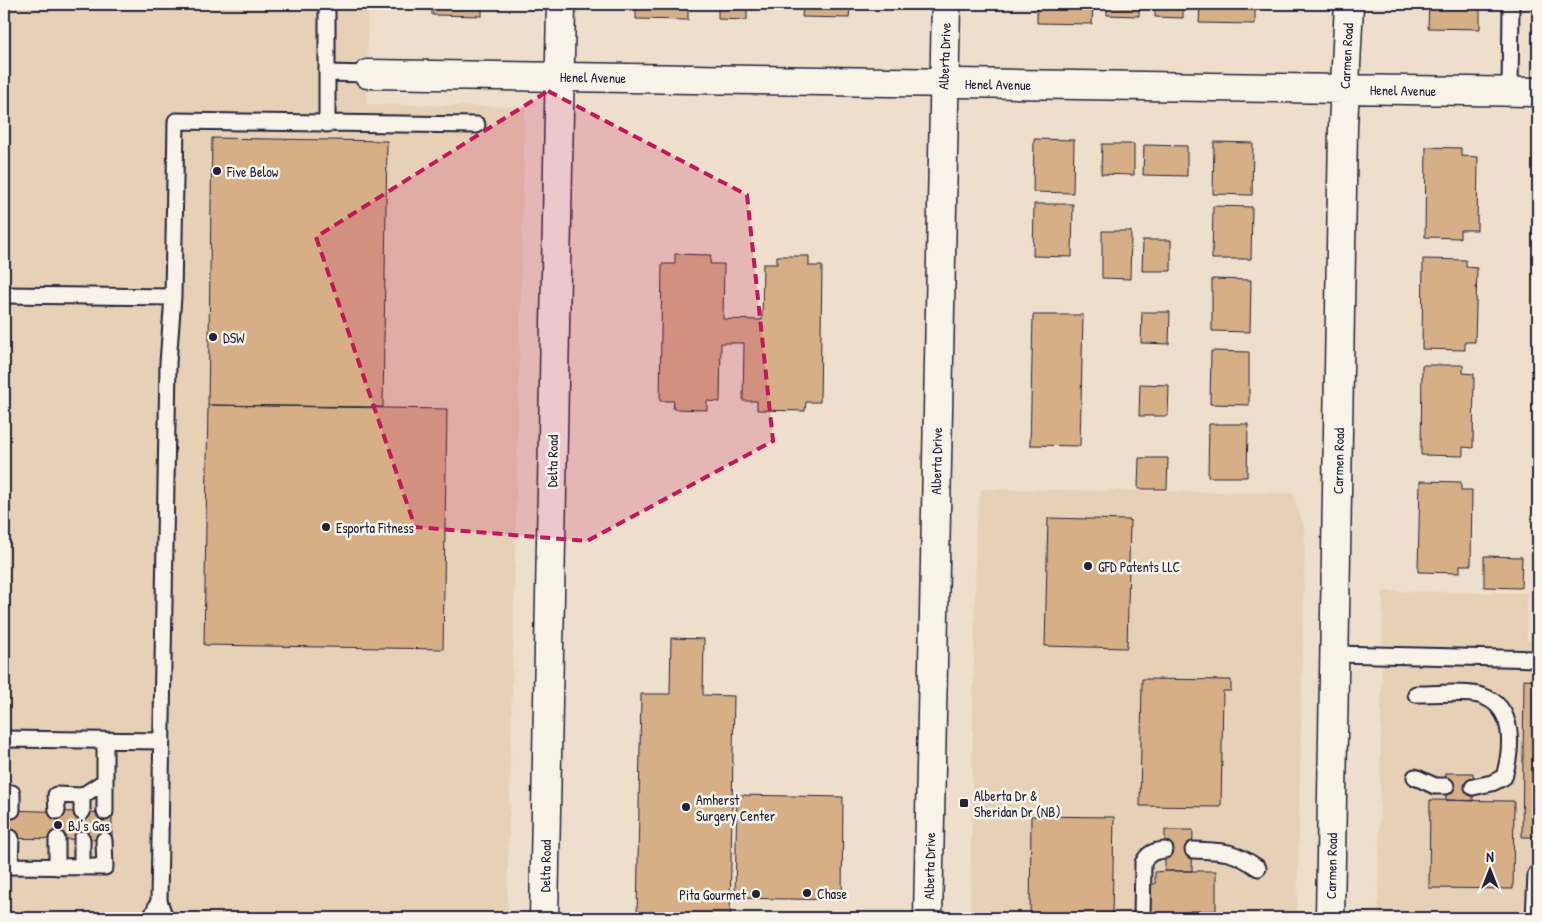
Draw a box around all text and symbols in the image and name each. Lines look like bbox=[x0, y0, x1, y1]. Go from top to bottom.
street label: Alberta Drive bbox=[933, 22, 955, 90]
street label: Carmen Road bbox=[1335, 22, 1357, 90]
street label: Henel Avenue bbox=[560, 67, 627, 87]
street label: Henel Avenue bbox=[965, 74, 1032, 94]
street label: Henel Avenue bbox=[1370, 80, 1437, 100]
place label: Five Below bbox=[226, 162, 279, 181]
marker: Five Below bbox=[211, 165, 223, 177]
place label: DSW bbox=[223, 328, 245, 347]
marker: DSW bbox=[207, 331, 219, 343]
street label: Alberta Drive bbox=[926, 427, 946, 495]
street label: Carmen Road bbox=[1328, 427, 1348, 494]
street label: Delta Road bbox=[542, 434, 562, 487]
place label: Esporta Fitness bbox=[336, 518, 414, 538]
marker: Esporta Fitness bbox=[320, 521, 332, 533]
place label: GFD Patents LLC bbox=[1098, 557, 1181, 576]
marker: GFD Patents LLC bbox=[1082, 560, 1094, 572]
place label: Alberta Dr & Sheridan Dr (NB) bbox=[974, 786, 1060, 821]
place label: Amherst Surgery Center bbox=[696, 790, 776, 826]
marker: Alberta Dr & Sheridan Dr (NB) bbox=[958, 797, 970, 809]
marker: Amherst Surgery Center bbox=[680, 801, 692, 813]
place label: BJ’s Gas bbox=[68, 816, 110, 835]
marker: BJ’s Gas bbox=[52, 819, 64, 831]
street label: Alberta Drive bbox=[919, 832, 939, 900]
street label: Carmen Road bbox=[1321, 832, 1341, 899]
street label: Delta Road bbox=[535, 839, 555, 892]
north arrow bbox=[1464, 844, 1514, 894]
text: N bbox=[1486, 847, 1494, 866]
place label: Chase bbox=[817, 884, 847, 903]
place label: Pita Gourmet bbox=[679, 885, 746, 904]
marker: Chase bbox=[801, 887, 813, 899]
marker: Pita Gourmet bbox=[750, 888, 762, 900]

